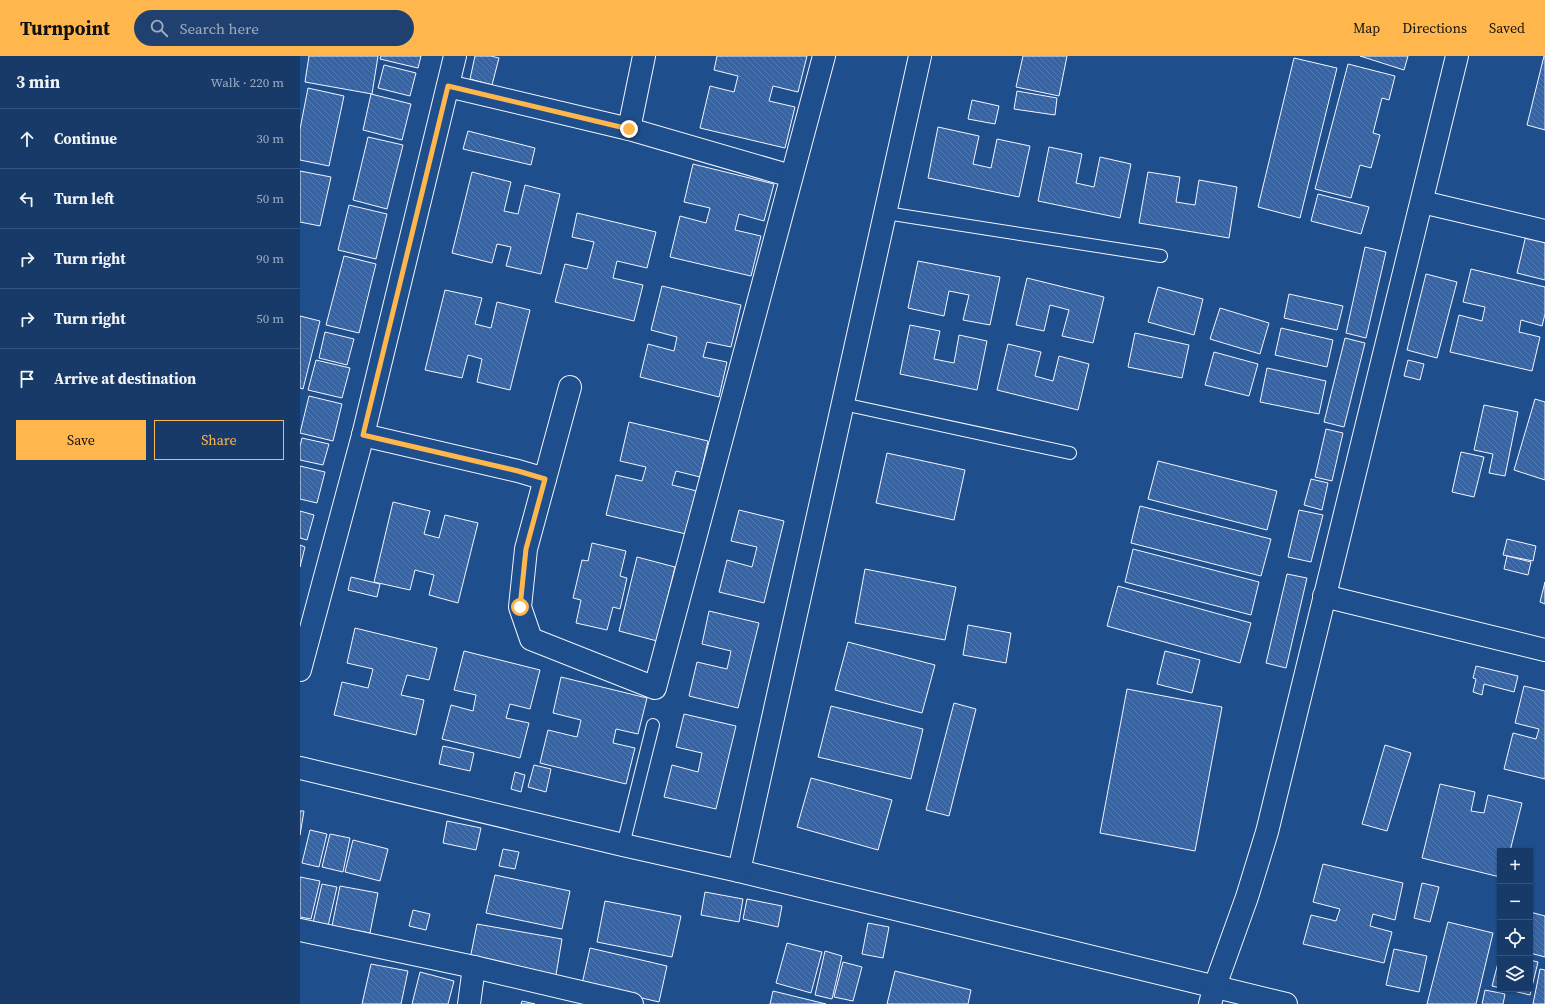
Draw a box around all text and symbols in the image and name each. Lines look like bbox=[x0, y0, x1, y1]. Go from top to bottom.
search box bbox=[134, 10, 414, 46]
text: Turnpoint bbox=[20, 15, 110, 41]
icon: search bbox=[148, 17, 170, 39]
text: Search here bbox=[180, 18, 259, 39]
text: Map bbox=[1353, 18, 1380, 38]
text: Directions bbox=[1402, 18, 1467, 38]
text: Saved bbox=[1489, 18, 1525, 38]
text: 3 min bbox=[16, 70, 60, 94]
text: Walk · 220 m bbox=[211, 74, 284, 91]
route end bbox=[620, 120, 638, 138]
icon: ahead bbox=[16, 128, 38, 150]
text: Continue bbox=[54, 128, 117, 149]
text: 30 m bbox=[256, 130, 284, 147]
icon: left bbox=[16, 188, 38, 210]
text: Turn left bbox=[54, 188, 114, 209]
text: 50 m bbox=[256, 190, 284, 207]
icon: right bbox=[16, 248, 38, 270]
text: Turn right bbox=[54, 248, 126, 269]
text: 90 m bbox=[256, 250, 284, 267]
icon: right bbox=[16, 308, 38, 330]
text: Turn right bbox=[54, 308, 126, 329]
text: 50 m bbox=[256, 310, 284, 327]
icon: arrive bbox=[16, 368, 38, 390]
text: Arrive at destination bbox=[54, 368, 196, 389]
button: Save bbox=[16, 420, 146, 460]
button: Share bbox=[154, 420, 284, 460]
route start bbox=[511, 598, 529, 616]
map controls bbox=[1497, 848, 1533, 992]
button: + bbox=[1497, 848, 1533, 884]
button: − bbox=[1497, 884, 1533, 920]
button: locate bbox=[1497, 920, 1533, 956]
button: layers bbox=[1497, 956, 1533, 992]

